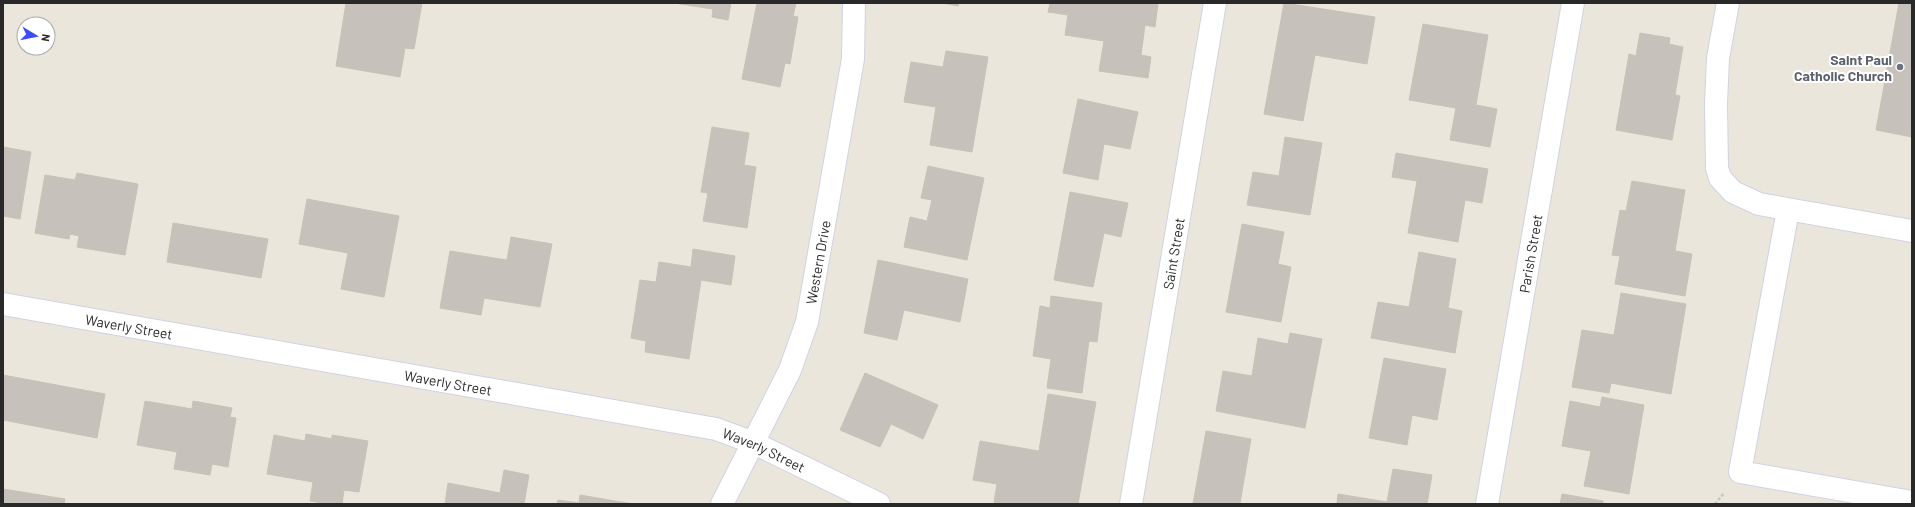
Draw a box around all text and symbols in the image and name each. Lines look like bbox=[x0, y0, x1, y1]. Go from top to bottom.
north arrow bbox=[16, 16, 56, 56]
text: N bbox=[39, 33, 53, 43]
place label: Saint Paul Catholic Church bbox=[1794, 51, 1892, 84]
marker: Saint Paul Catholic Church bbox=[1895, 62, 1905, 72]
street label: Parish Street bbox=[1515, 213, 1545, 294]
street label: Saint Street bbox=[1159, 216, 1187, 291]
street label: Western Drive bbox=[802, 219, 833, 305]
street label: Waverly Street bbox=[84, 310, 174, 342]
street label: Waverly Street bbox=[403, 366, 493, 398]
street label: Waverly Street bbox=[720, 424, 808, 475]

